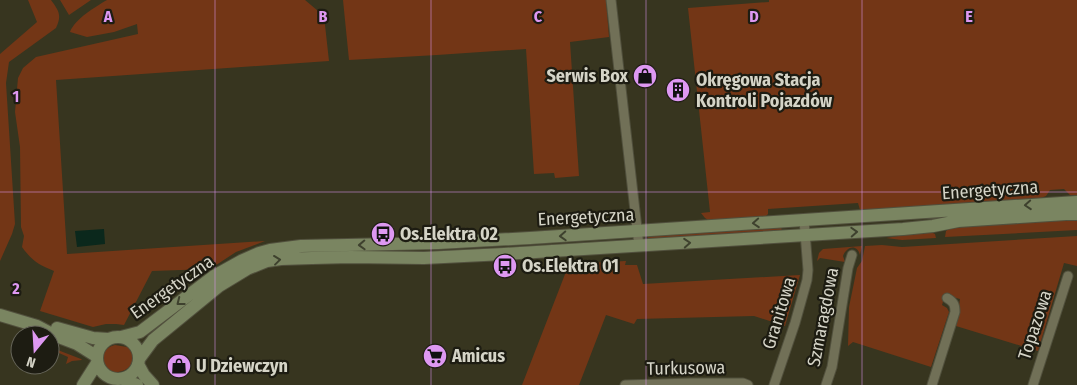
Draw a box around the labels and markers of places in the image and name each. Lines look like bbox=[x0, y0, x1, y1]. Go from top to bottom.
shop icon: Serwis Box bbox=[632, 63, 658, 89]
place label: Serwis Box bbox=[546, 65, 629, 87]
place label: Okręgowa Stacja Kontroli Pojazdów bbox=[696, 69, 833, 112]
building icon: Okręgowa Stacja Kontroli Pojazdów bbox=[665, 77, 691, 103]
bus stop icon: Os.Elektra 02 bbox=[370, 221, 396, 247]
place label: Os.Elektra 02 bbox=[400, 223, 498, 245]
bus stop icon: Os.Elektra 01 bbox=[492, 253, 518, 279]
place label: Os.Elektra 01 bbox=[522, 255, 619, 277]
supermarket icon: Amicus bbox=[422, 343, 448, 369]
place label: Amicus bbox=[451, 345, 505, 367]
shop icon: U Dziewczyn bbox=[166, 353, 192, 379]
place label: U Dziewczyn bbox=[196, 355, 288, 377]

